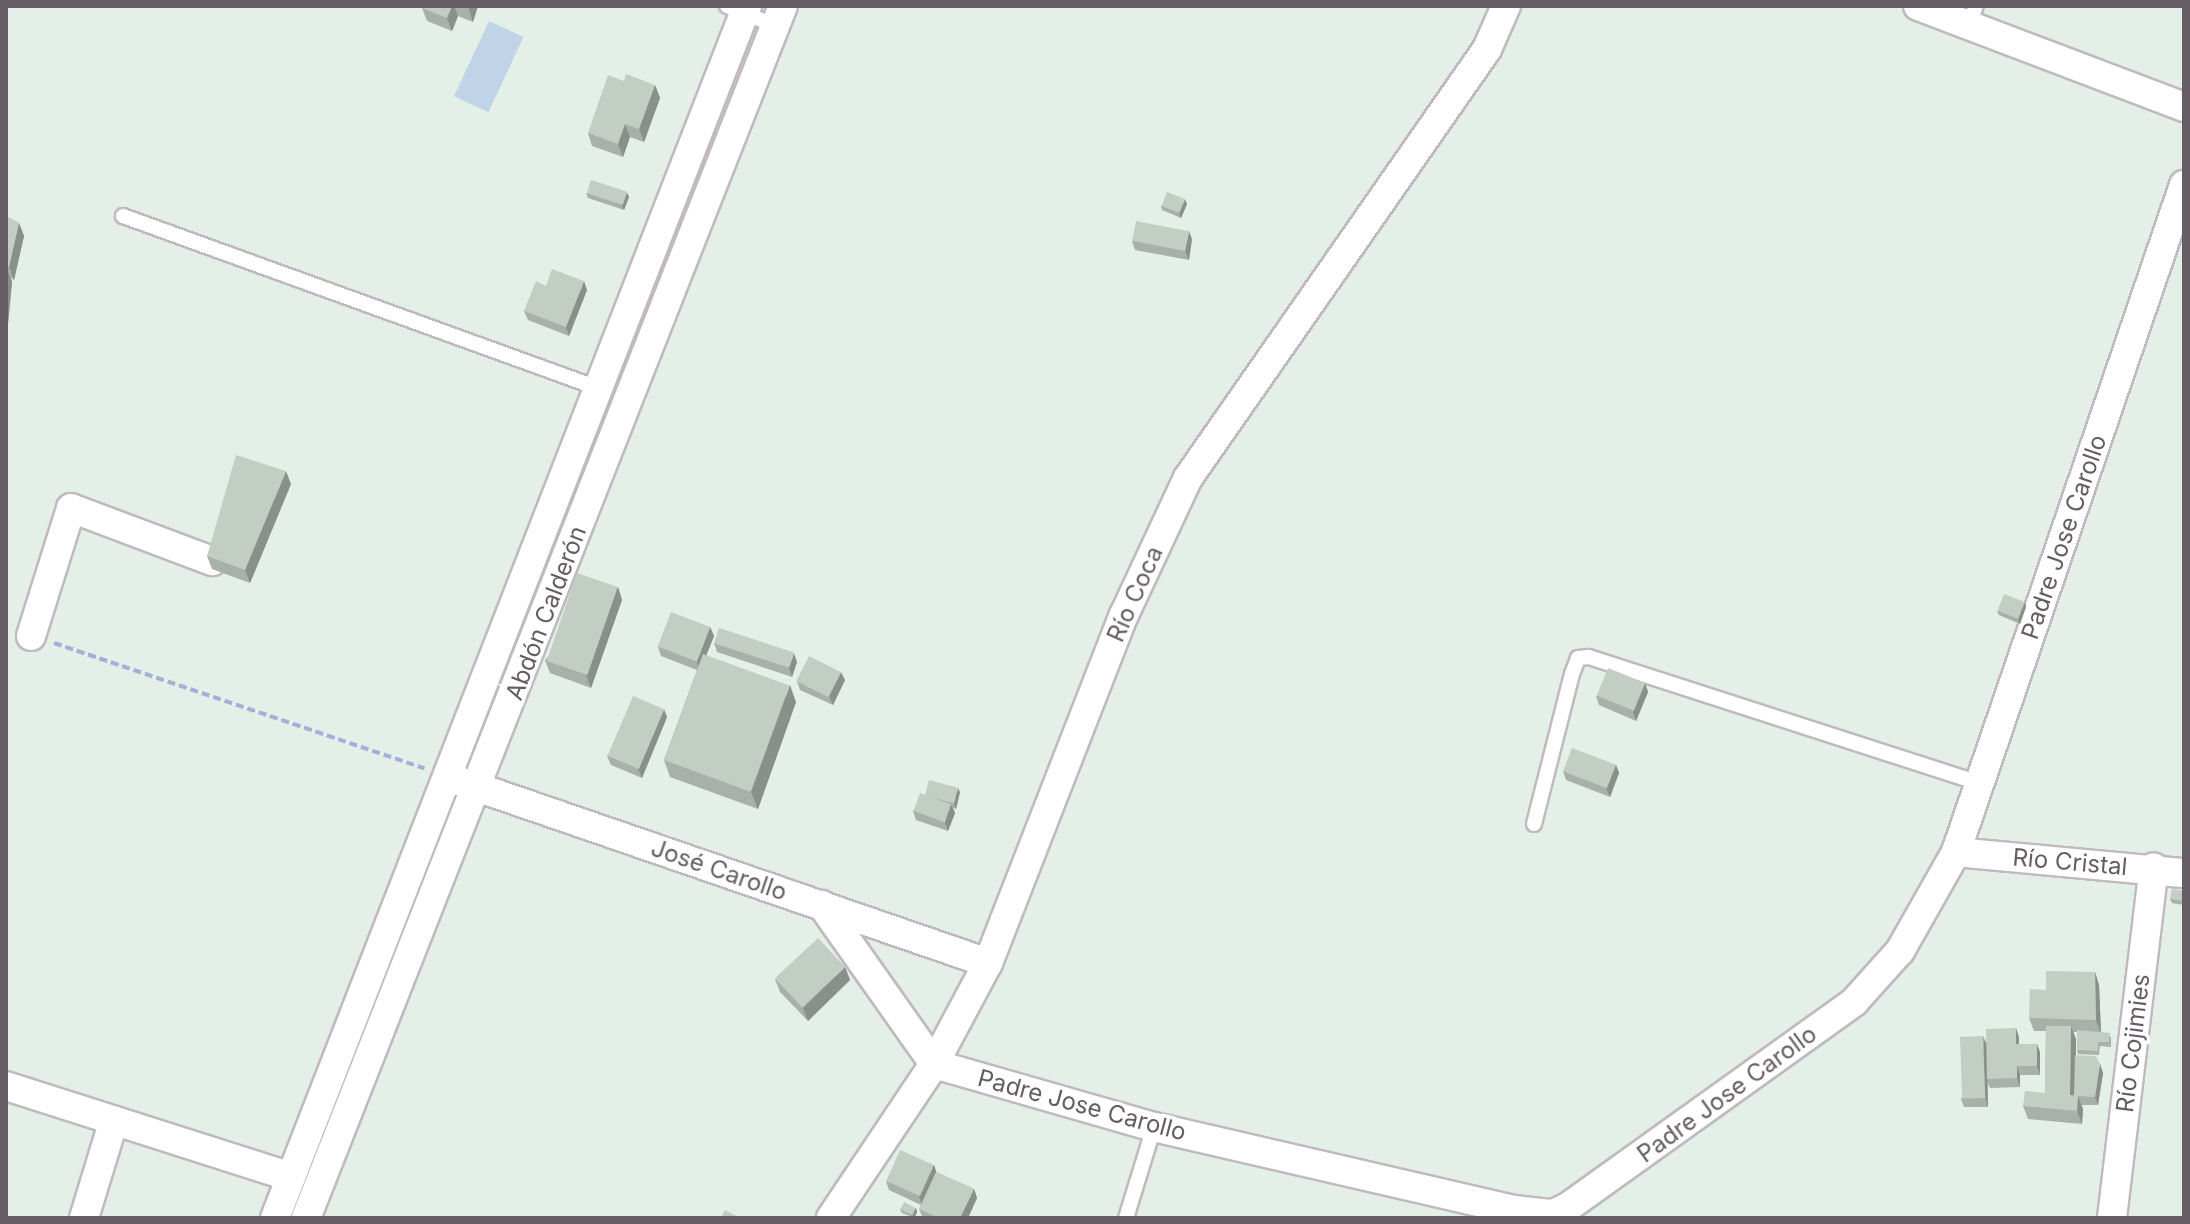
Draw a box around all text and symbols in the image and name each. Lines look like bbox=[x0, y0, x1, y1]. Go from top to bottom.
street label: Padre Jose Carollo bbox=[2015, 431, 2113, 643]
street label: Abdón Calderón bbox=[500, 522, 592, 704]
street label: Río Coca bbox=[1101, 542, 1169, 646]
street label: José Carollo bbox=[647, 833, 791, 907]
street label: Río Cristal bbox=[2011, 843, 2129, 881]
street label: Río Cojimies bbox=[2110, 972, 2156, 1114]
street label: Padre Jose Carollo bbox=[1632, 1019, 1822, 1169]
street label: Padre Jose Carollo bbox=[975, 1063, 1189, 1147]

